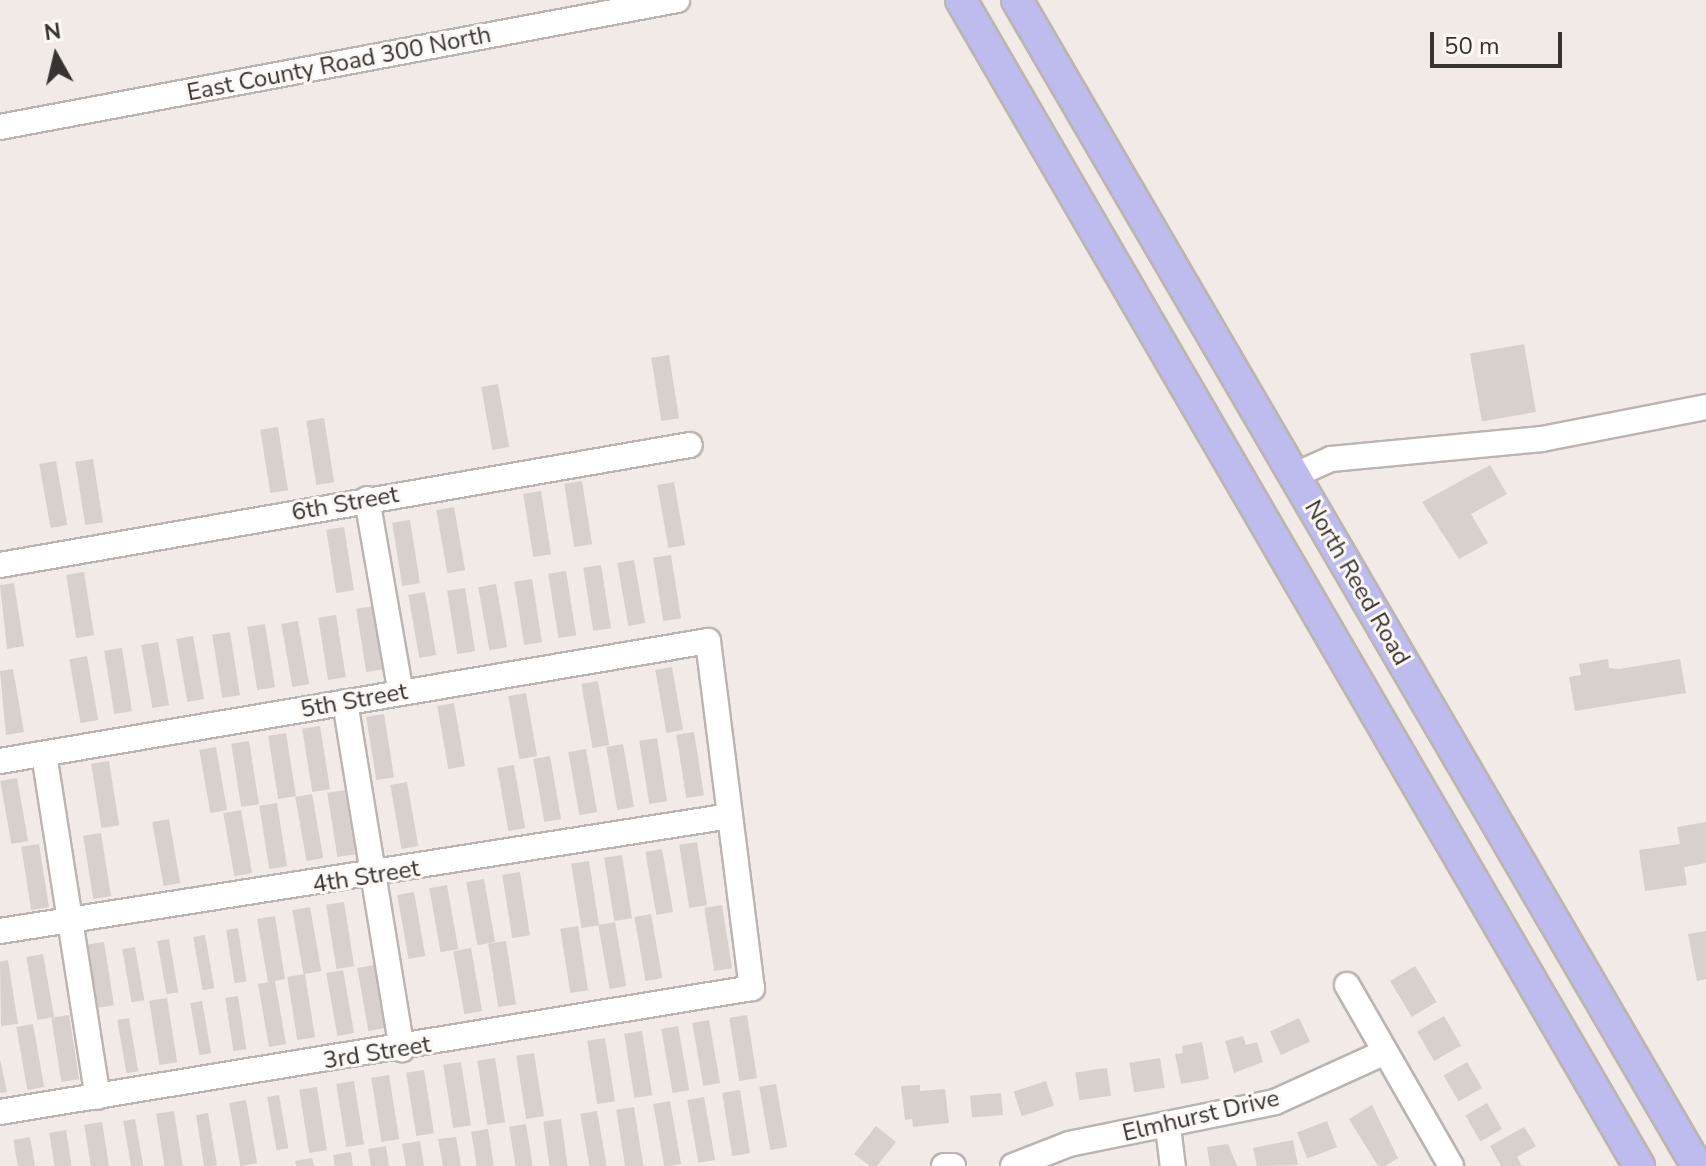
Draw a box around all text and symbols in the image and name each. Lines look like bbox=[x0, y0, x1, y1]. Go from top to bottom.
north arrow bbox=[16, 16, 96, 96]
text: N bbox=[42, 16, 63, 48]
scale bar bbox=[1434, 16, 1566, 66]
street label: East County Road 300 North bbox=[185, 20, 493, 108]
text: 50 m bbox=[1444, 30, 1500, 62]
street label: 6th Street bbox=[289, 480, 401, 528]
street label: North Reed Road bbox=[1298, 495, 1416, 671]
street label: 5th Street bbox=[298, 677, 410, 725]
street label: 4th Street bbox=[310, 854, 422, 900]
street label: 3rd Street bbox=[321, 1030, 433, 1076]
street label: Elmhurst Drive bbox=[1120, 1084, 1282, 1148]

